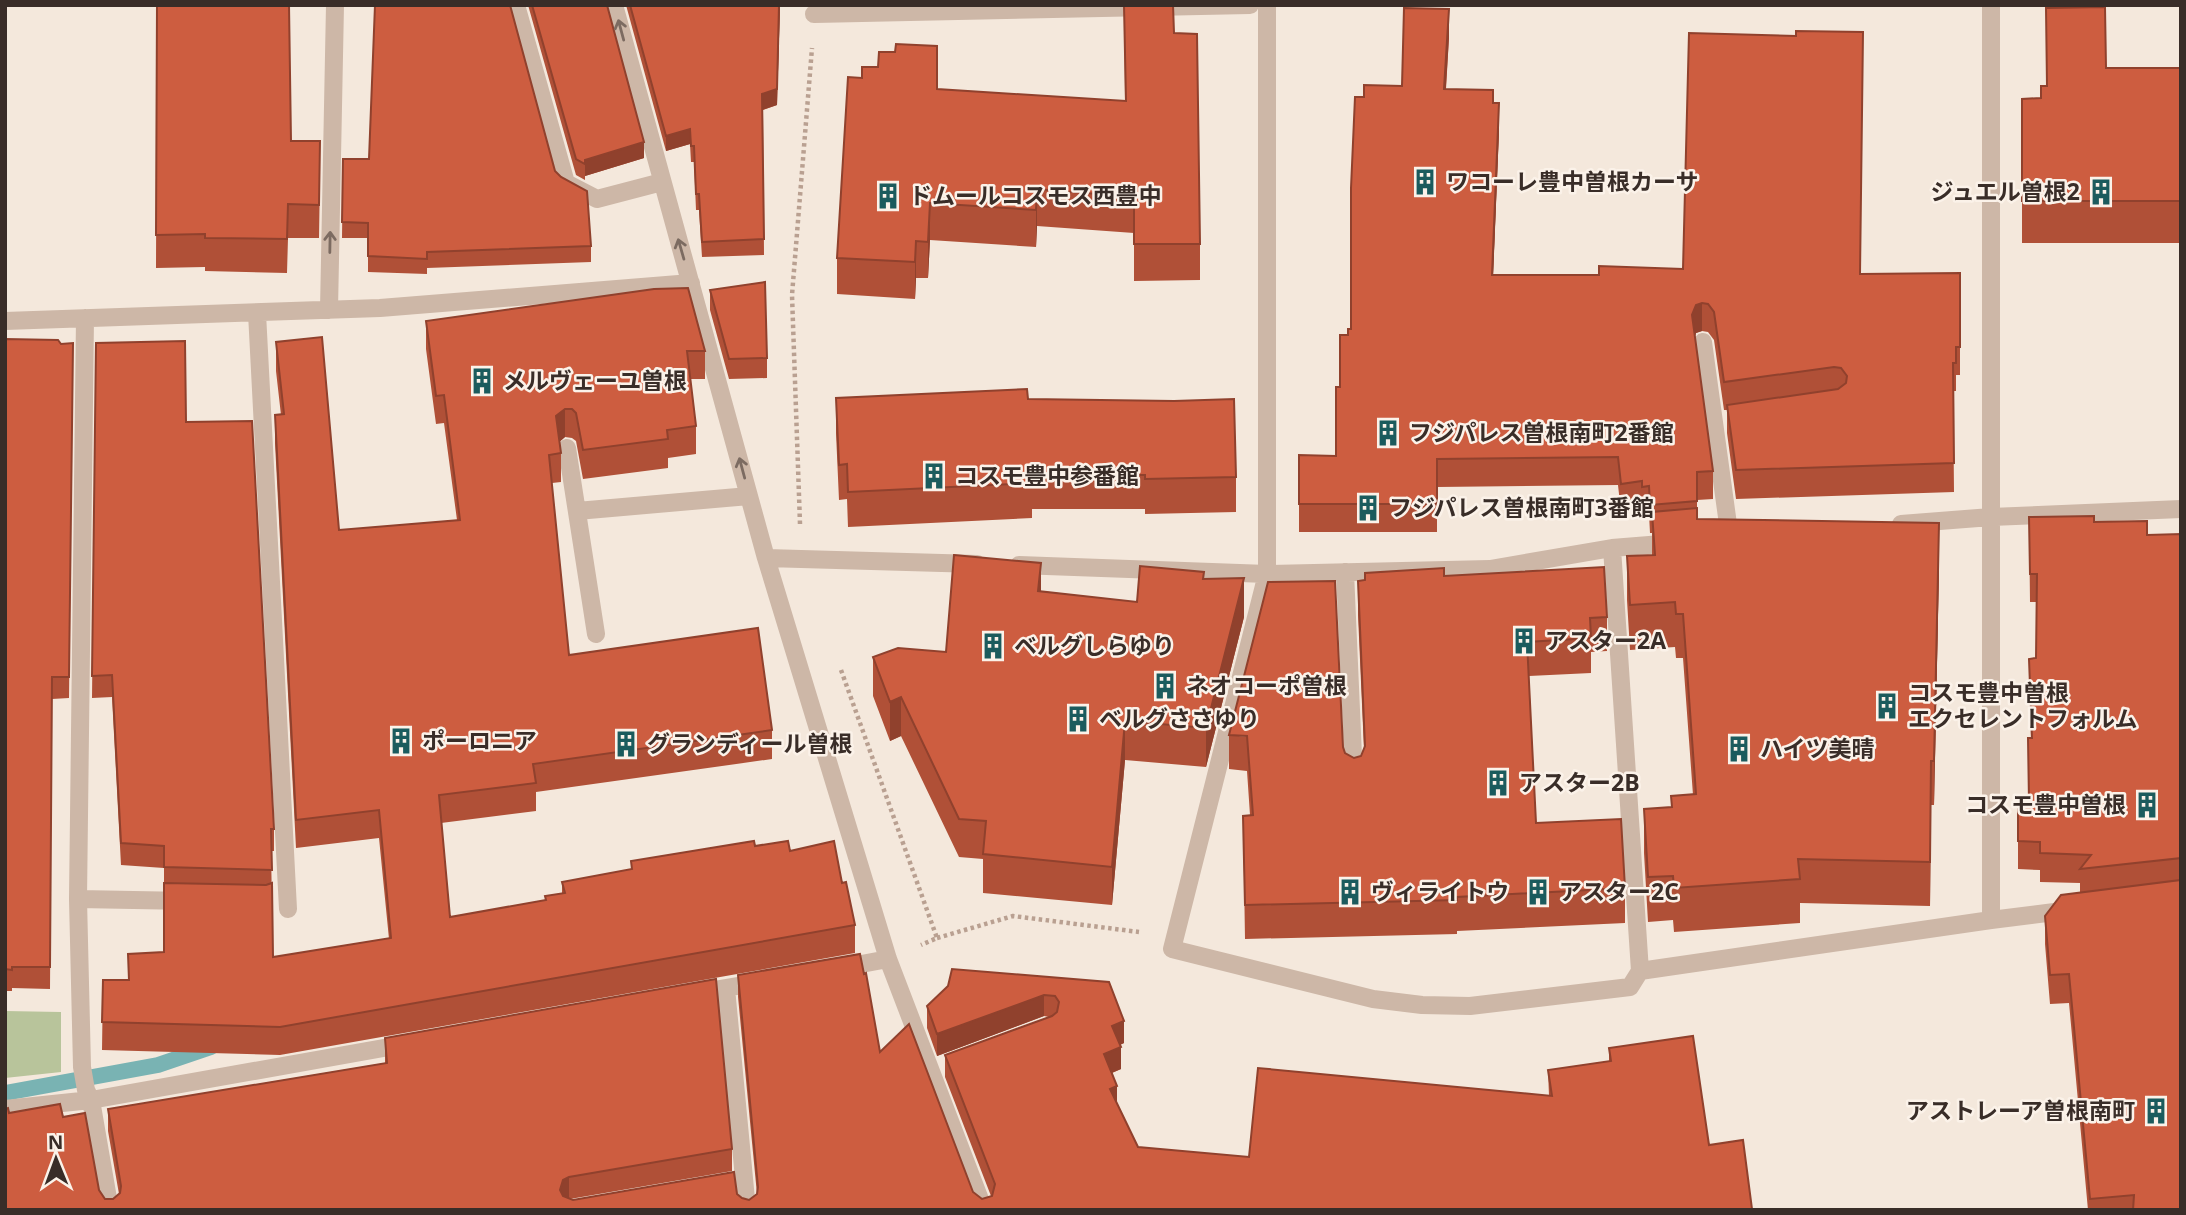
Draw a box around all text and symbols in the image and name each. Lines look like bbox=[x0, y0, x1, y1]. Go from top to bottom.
one-way arrow bbox=[613, 19, 626, 41]
place label: ワコーレ豊中曽根カーサ bbox=[1446, 165, 1699, 197]
building icon: ワコーレ豊中曽根カーサ bbox=[1410, 167, 1440, 197]
place label: ジュエル曽根2 bbox=[1930, 175, 2080, 207]
building icon: ジュエル曽根2 bbox=[2086, 177, 2116, 207]
place label: ドムールコスモス西豊中 bbox=[909, 179, 1162, 211]
building icon: ドムールコスモス西豊中 bbox=[873, 181, 903, 211]
one-way arrow bbox=[324, 230, 337, 253]
one-way arrow bbox=[674, 238, 687, 261]
place label: メルヴェーユ曽根 bbox=[503, 364, 687, 396]
building icon: メルヴェーユ曽根 bbox=[467, 366, 497, 396]
place label: フジパレス曽根南町2番館 bbox=[1409, 416, 1674, 448]
building icon: フジパレス曽根南町2番館 bbox=[1373, 418, 1403, 448]
one-way arrow bbox=[735, 458, 748, 480]
place label: コスモ豊中参番館 bbox=[955, 459, 1139, 491]
building icon: コスモ豊中参番館 bbox=[919, 461, 949, 491]
place label: フジパレス曽根南町3番館 bbox=[1389, 491, 1654, 523]
building icon: フジパレス曽根南町3番館 bbox=[1353, 493, 1383, 523]
place label: アスター2A bbox=[1545, 624, 1666, 656]
building icon: アスター2A bbox=[1509, 626, 1539, 656]
place label: ベルグしらゆり bbox=[1014, 629, 1175, 661]
building icon: ベルグしらゆり bbox=[978, 631, 1008, 661]
place label: ネオコーポ曽根 bbox=[1186, 669, 1347, 701]
building icon: ネオコーポ曽根 bbox=[1150, 671, 1180, 701]
place label: コスモ豊中曽根 エクセレントフォルム bbox=[1908, 676, 2138, 734]
building icon: コスモ豊中曽根 エクセレントフォルム bbox=[1872, 691, 1902, 721]
place label: ベルグささゆり bbox=[1099, 702, 1260, 734]
building icon: ベルグささゆり bbox=[1063, 704, 1093, 734]
place label: ポーロニア bbox=[422, 724, 537, 756]
building icon: ポーロニア bbox=[386, 726, 416, 756]
place label: グランディール曽根 bbox=[647, 727, 852, 759]
building icon: グランディール曽根 bbox=[611, 729, 641, 759]
place label: ハイツ美晴 bbox=[1760, 732, 1875, 764]
building icon: ハイツ美晴 bbox=[1724, 734, 1754, 764]
place label: アスター2B bbox=[1519, 766, 1640, 798]
building icon: アスター2B bbox=[1483, 768, 1513, 798]
place label: コスモ豊中曽根 bbox=[1965, 788, 2126, 820]
building icon: コスモ豊中曽根 bbox=[2132, 790, 2162, 820]
place label: ヴィライトウ bbox=[1371, 875, 1509, 907]
place label: アスター2C bbox=[1559, 875, 1679, 907]
building icon: ヴィライトウ bbox=[1335, 877, 1365, 907]
building icon: アスター2C bbox=[1523, 877, 1553, 907]
place label: アストレーア曽根南町 bbox=[1906, 1094, 2135, 1126]
building icon: アストレーア曽根南町 bbox=[2141, 1096, 2171, 1126]
north arrow bbox=[21, 1124, 91, 1194]
text: N bbox=[48, 1129, 64, 1155]

